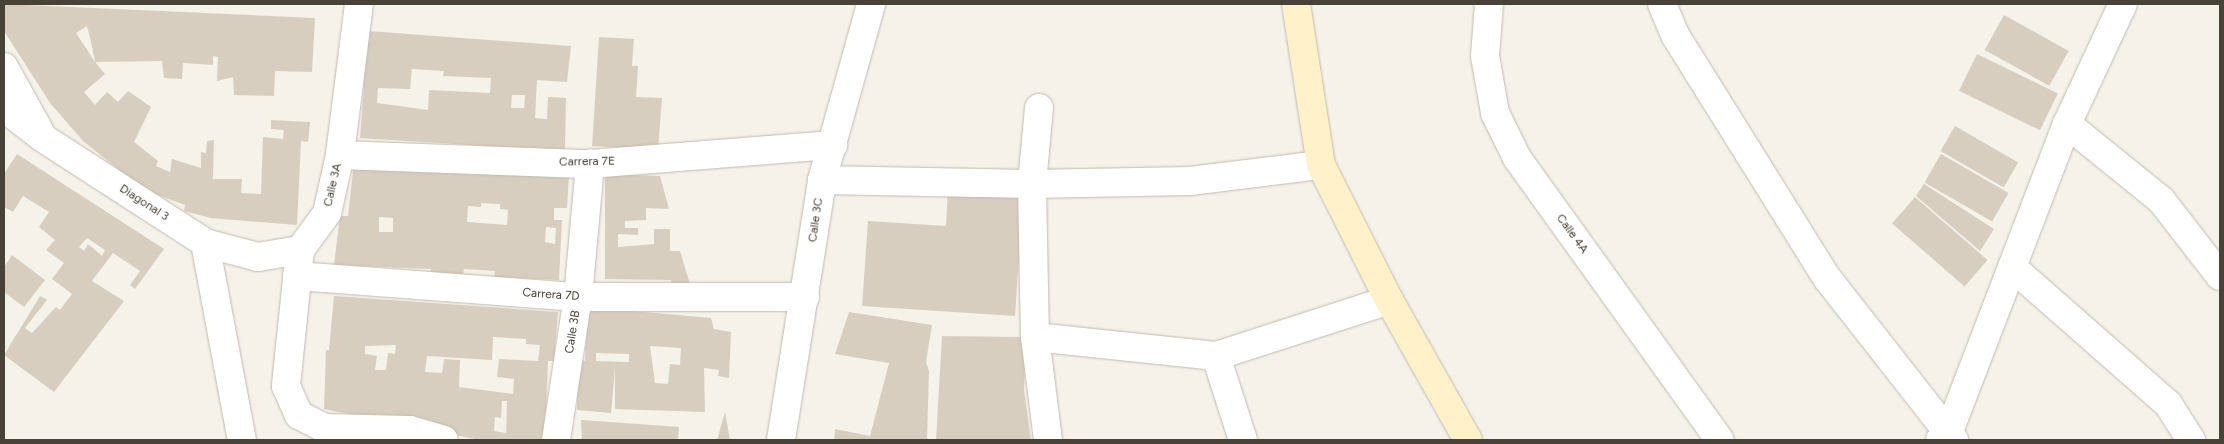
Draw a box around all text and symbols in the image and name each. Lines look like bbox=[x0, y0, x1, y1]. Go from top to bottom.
street label: Carrera 7E bbox=[559, 154, 615, 170]
street label: Calle 3A bbox=[321, 162, 345, 208]
street label: Diagonal 3 bbox=[117, 182, 171, 224]
street label: Calle 3C bbox=[806, 197, 826, 243]
street label: Calle 4A bbox=[1553, 212, 1591, 256]
street label: Carrera 7D bbox=[522, 286, 580, 304]
street label: Calle 3B bbox=[562, 309, 584, 355]

